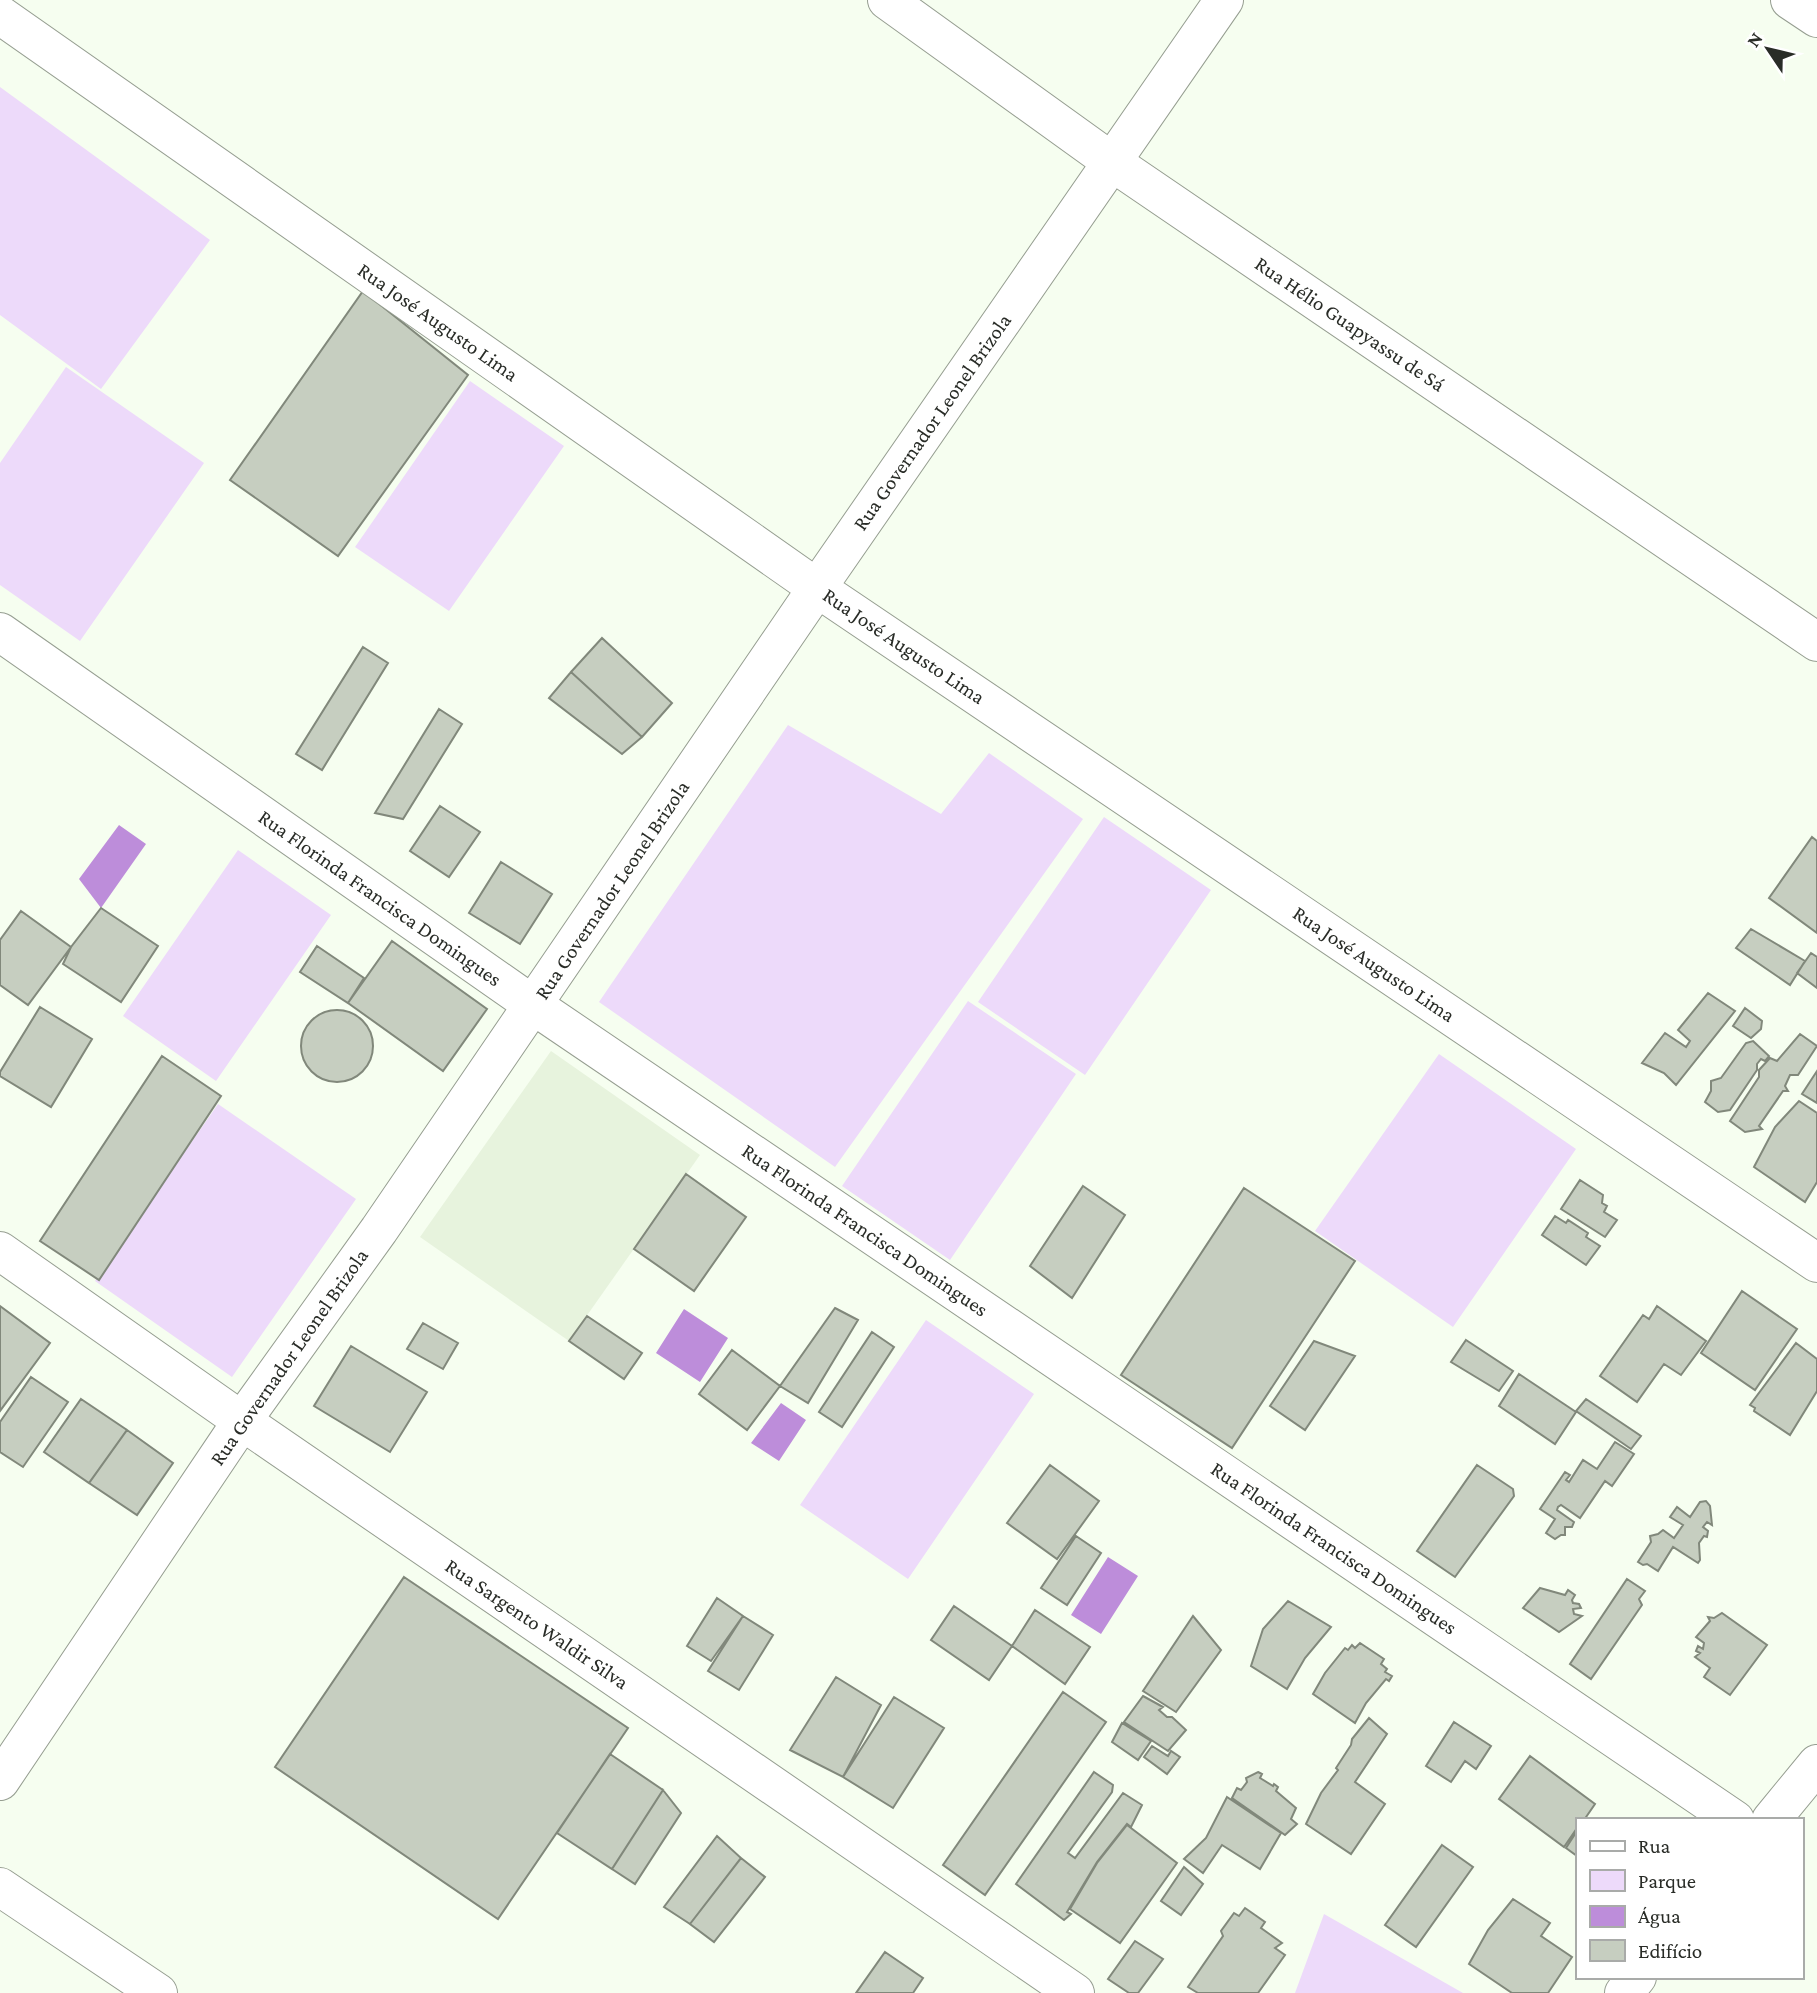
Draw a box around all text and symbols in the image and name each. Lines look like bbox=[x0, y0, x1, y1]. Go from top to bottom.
north arrow bbox=[1733, 14, 1803, 84]
text: N bbox=[1742, 28, 1767, 51]
street label: Rua Hélio Guapyassu de Sá bbox=[1250, 251, 1450, 397]
street label: Rua José Augusto Lima bbox=[353, 258, 523, 387]
street label: Rua Governador Leonel Brizola bbox=[848, 309, 1016, 535]
street label: Rua José Augusto Lima bbox=[818, 583, 990, 709]
street label: Rua Governador Leonel Brizola bbox=[530, 776, 695, 1004]
street label: Rua Florinda Francisca Domingues bbox=[254, 805, 506, 991]
street label: Rua José Augusto Lima bbox=[1288, 901, 1460, 1027]
street label: Rua Florinda Francisca Domingues bbox=[738, 1139, 992, 1321]
street label: Rua Governador Leonel Brizola bbox=[205, 1244, 373, 1470]
street label: Rua Florinda Francisca Domingues bbox=[1207, 1457, 1461, 1639]
street label: Rua Sargento Waldir Silva bbox=[441, 1554, 634, 1695]
legend bbox=[1576, 1818, 1803, 1979]
text: Rua bbox=[1638, 1834, 1671, 1858]
text: Parque bbox=[1638, 1869, 1696, 1893]
text: Água bbox=[1638, 1904, 1681, 1928]
text: Edifício bbox=[1638, 1939, 1702, 1963]

